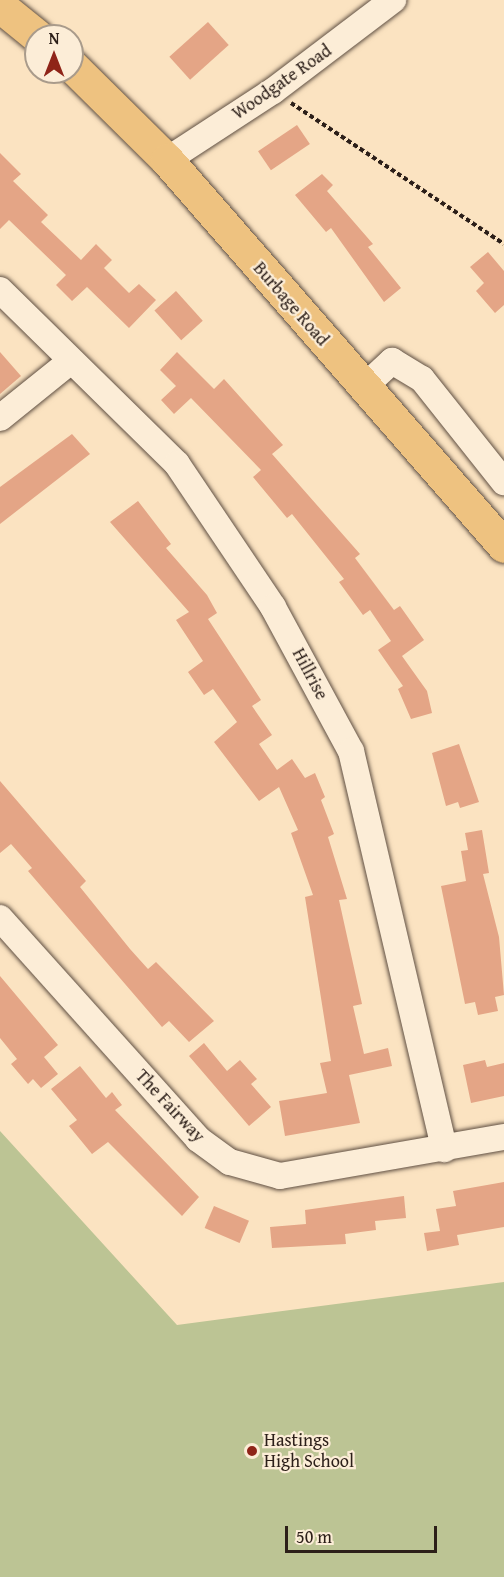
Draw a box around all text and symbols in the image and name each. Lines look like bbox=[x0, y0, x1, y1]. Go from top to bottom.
north arrow bbox=[24, 24, 84, 84]
text: N bbox=[49, 26, 59, 50]
street label: Woodgate Road bbox=[228, 40, 336, 124]
street label: Burbage Road bbox=[249, 258, 333, 350]
street label: Hillrise bbox=[288, 645, 332, 703]
street label: The Fairway bbox=[131, 1065, 209, 1147]
place label: Hastings High School bbox=[264, 1430, 354, 1472]
marker: Hastings High School bbox=[245, 1444, 259, 1458]
scale bar bbox=[288, 1514, 440, 1552]
text: 50 m bbox=[296, 1523, 332, 1550]

